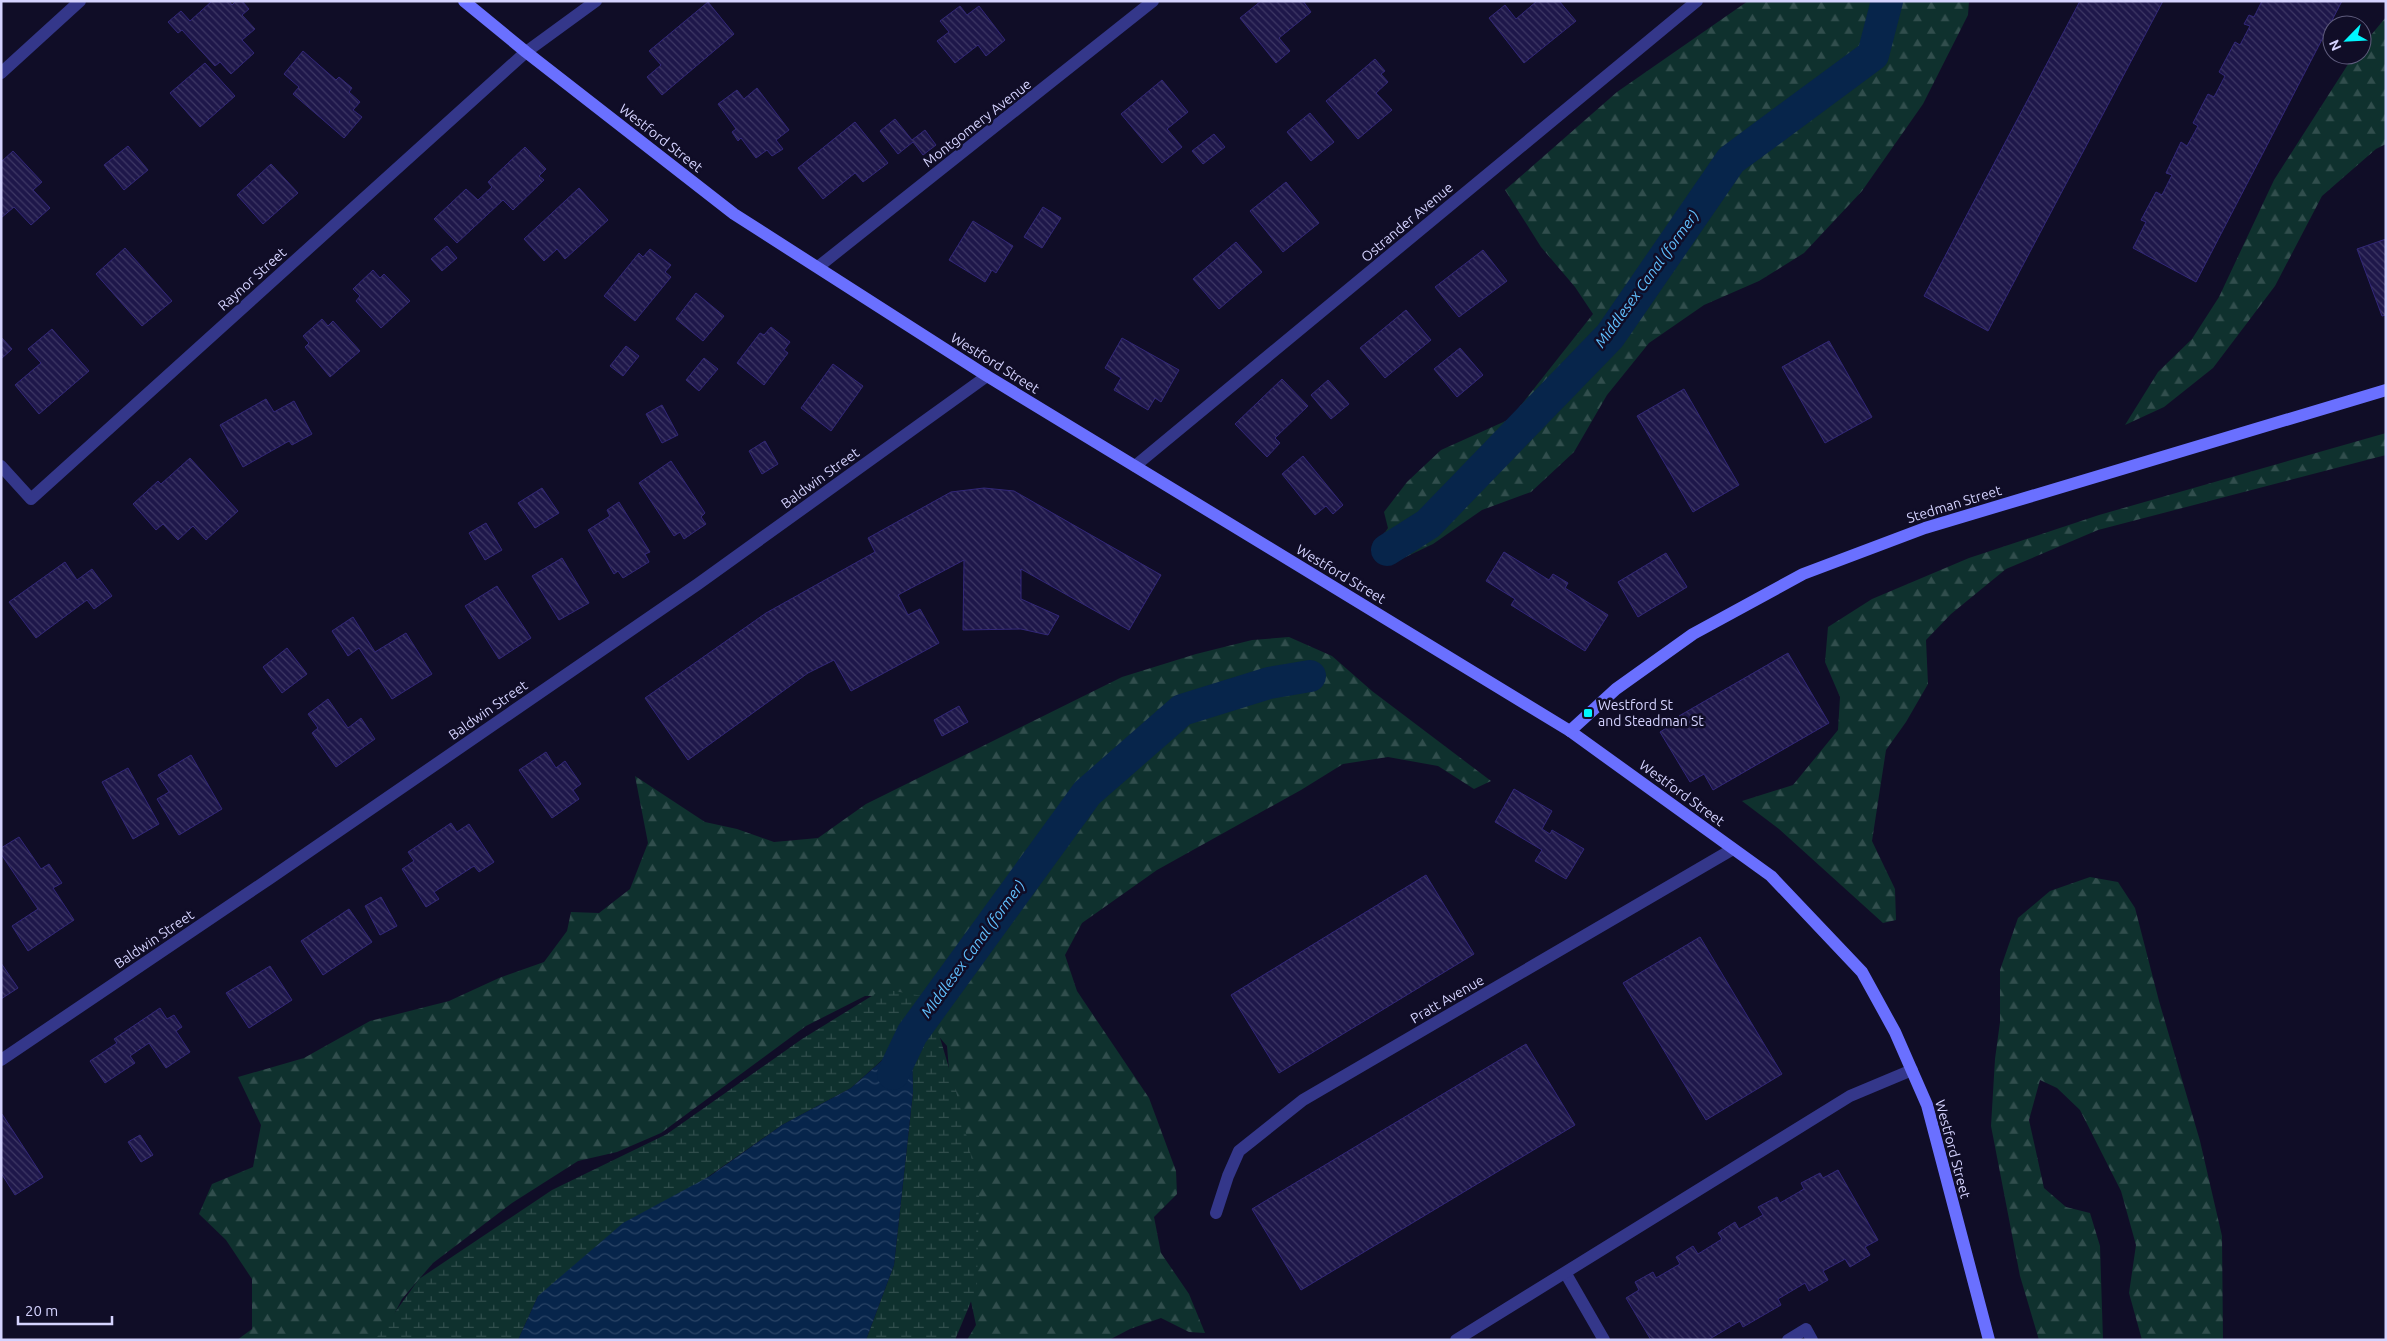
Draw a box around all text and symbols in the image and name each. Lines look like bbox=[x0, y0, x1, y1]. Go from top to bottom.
north arrow bbox=[2322, 15, 2372, 65]
text: N bbox=[2326, 37, 2345, 53]
street label: Montgomery Avenue bbox=[920, 76, 1034, 170]
street label: Westford Street bbox=[616, 100, 706, 176]
street label: Ostrander Avenue bbox=[1358, 179, 1456, 265]
water label: Middlesex Canal (former) bbox=[1591, 207, 1702, 350]
street label: Raynor Street bbox=[215, 244, 290, 314]
street label: Westford Street bbox=[948, 329, 1043, 397]
street label: Baldwin Street bbox=[778, 444, 863, 512]
street label: Stedman Street bbox=[1905, 482, 2004, 526]
street label: Westford Street bbox=[1293, 541, 1389, 607]
street label: Baldwin Street bbox=[446, 677, 531, 743]
place label: Westford St and Steadman St bbox=[1598, 697, 1704, 729]
marker: Westford St and Steadman St bbox=[1582, 707, 1594, 719]
street label: Westford Street bbox=[1636, 757, 1728, 830]
water label: MIddlesex Canal (former) bbox=[917, 877, 1028, 1020]
street label: Baldwin Street bbox=[111, 906, 197, 971]
street label: Pratt Avenue bbox=[1407, 972, 1487, 1026]
street label: Westford Street bbox=[1932, 1098, 1974, 1200]
scale bar bbox=[18, 1294, 111, 1326]
text: 20 m bbox=[25, 1302, 58, 1319]

